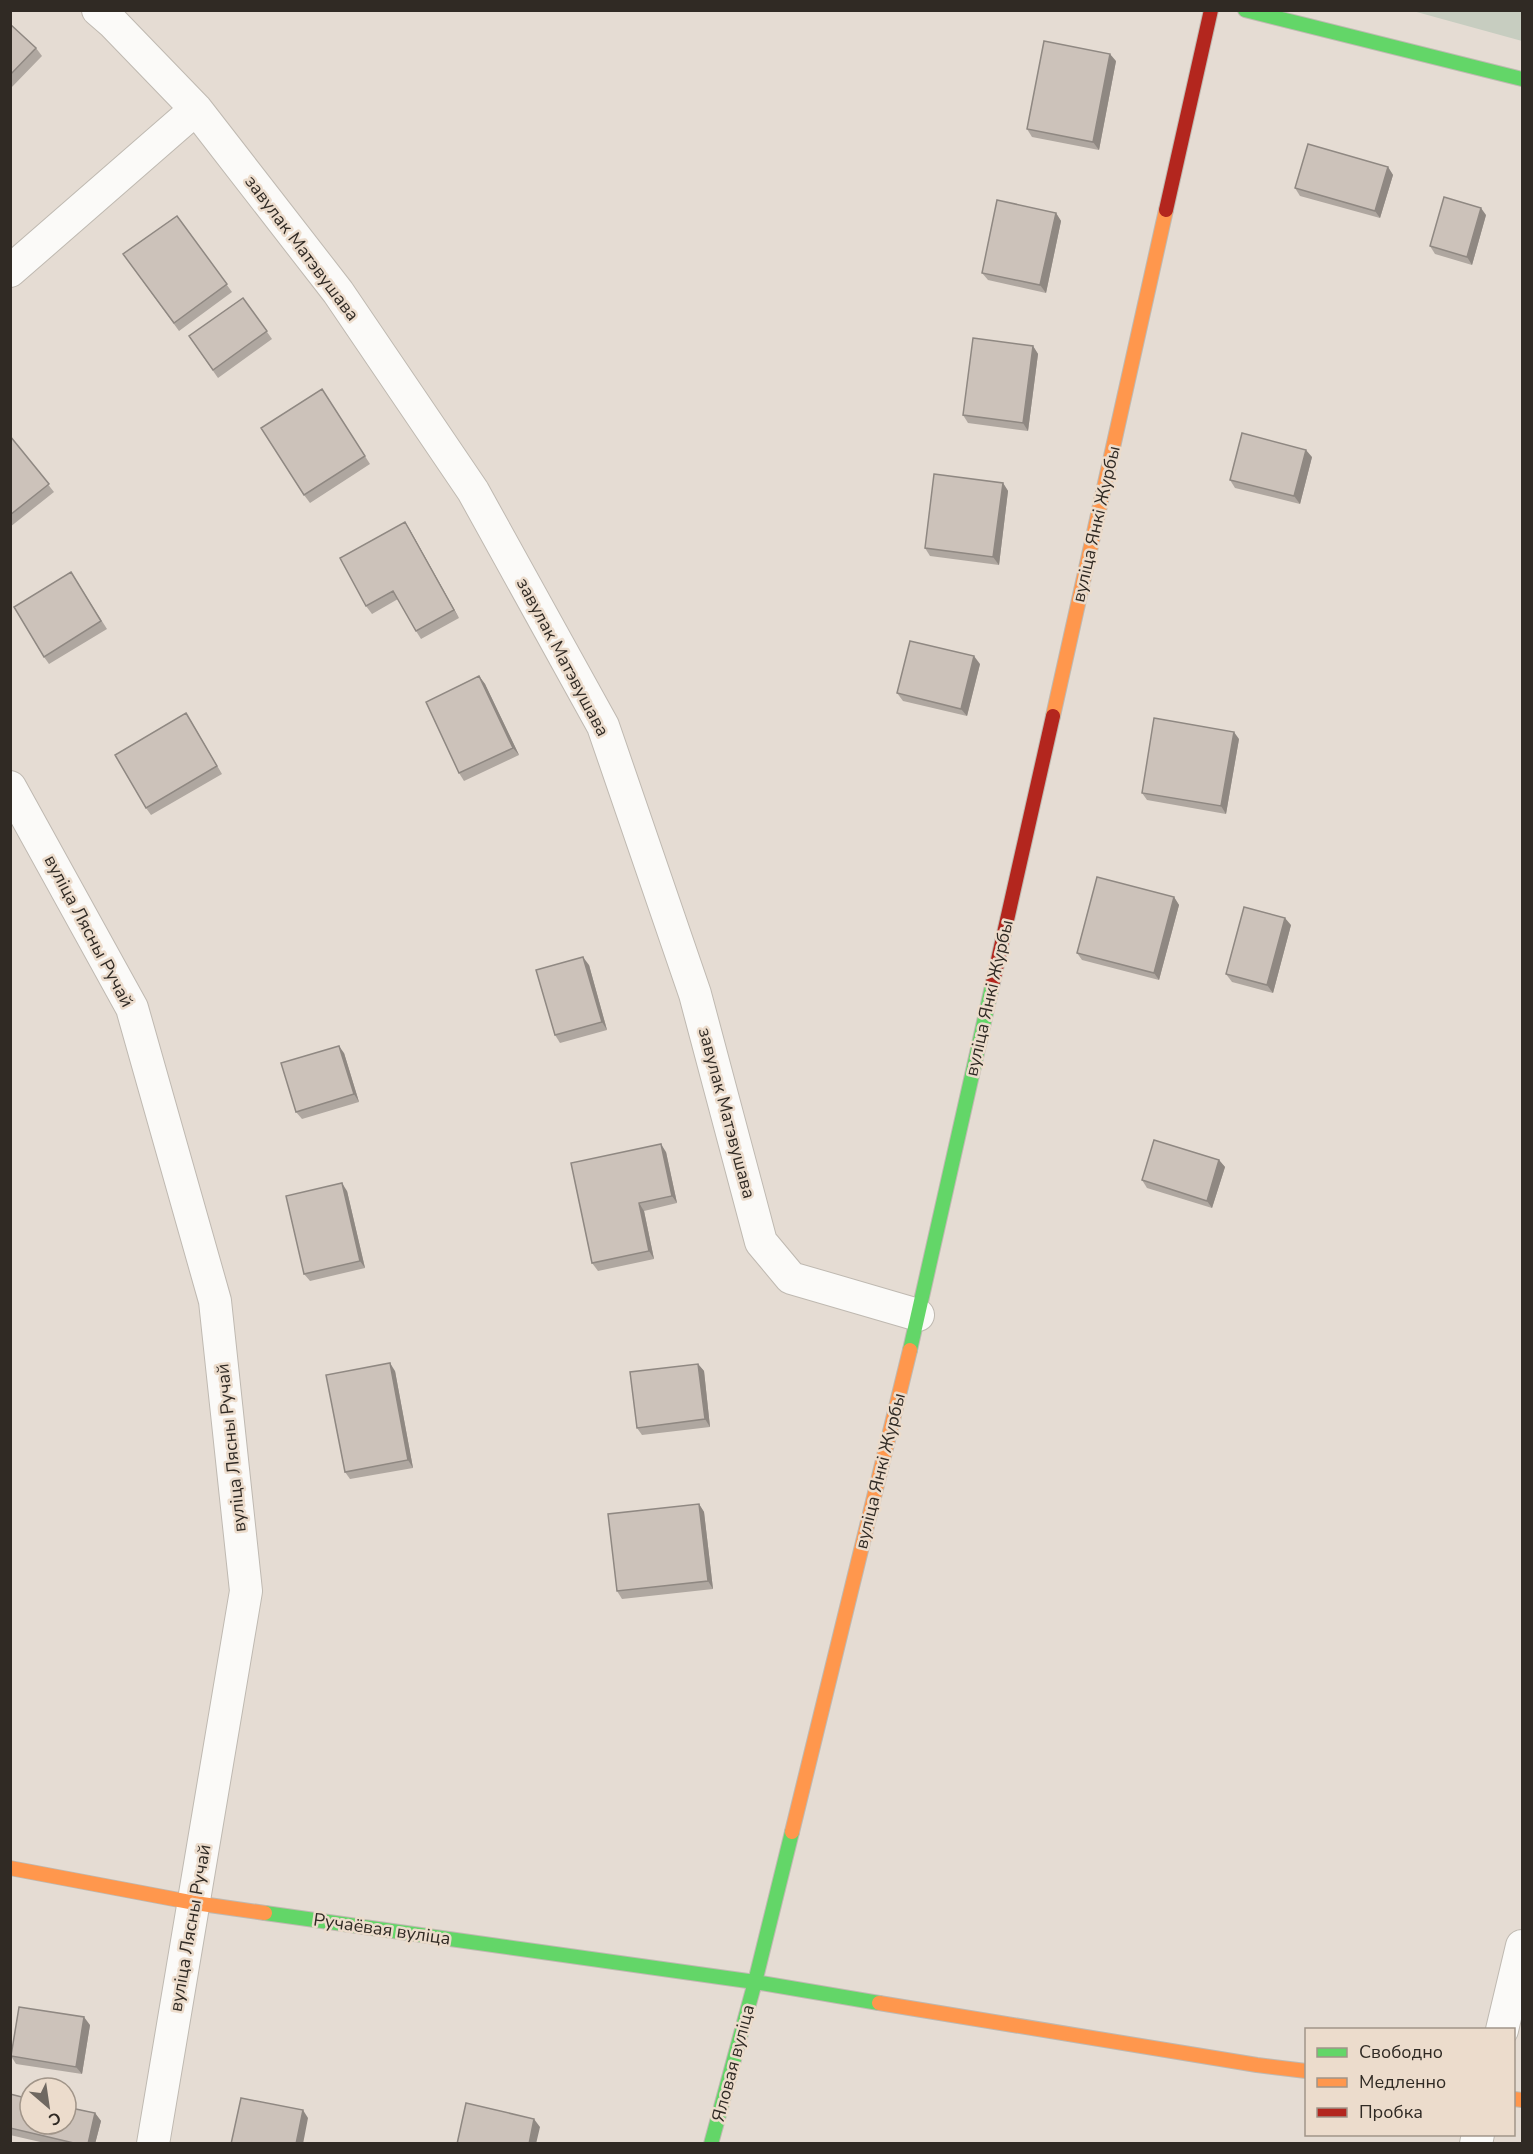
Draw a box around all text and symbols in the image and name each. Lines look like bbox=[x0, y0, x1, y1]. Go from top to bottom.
street label: завулак Матэвушава bbox=[239, 170, 365, 326]
street label: вуліца Янкі Журбы bbox=[1066, 443, 1126, 605]
street label: завулак Матэвушава bbox=[511, 574, 615, 740]
street label: вуліца Лясны Ручай bbox=[39, 851, 139, 1011]
street label: вуліца Янкі Журбы bbox=[959, 917, 1019, 1079]
street label: завулак Матэвушава bbox=[693, 1025, 761, 1201]
street label: вуліца Лясны Ручай bbox=[210, 1363, 252, 1533]
street label: вуліца Янкі Журбы bbox=[849, 1390, 911, 1552]
street label: вуліца Лясны Ручай bbox=[163, 1843, 217, 2013]
street label: Ручаёвая вуліца bbox=[312, 1908, 452, 1950]
street label: Яловая вуліца bbox=[706, 2002, 760, 2124]
legend bbox=[1305, 2028, 1515, 2136]
text: Свободно bbox=[1359, 2040, 1443, 2064]
text: Медленно bbox=[1359, 2070, 1446, 2094]
north arrow bbox=[18, 2076, 78, 2136]
text: Пробка bbox=[1359, 2100, 1423, 2124]
text: С bbox=[45, 2106, 65, 2131]

